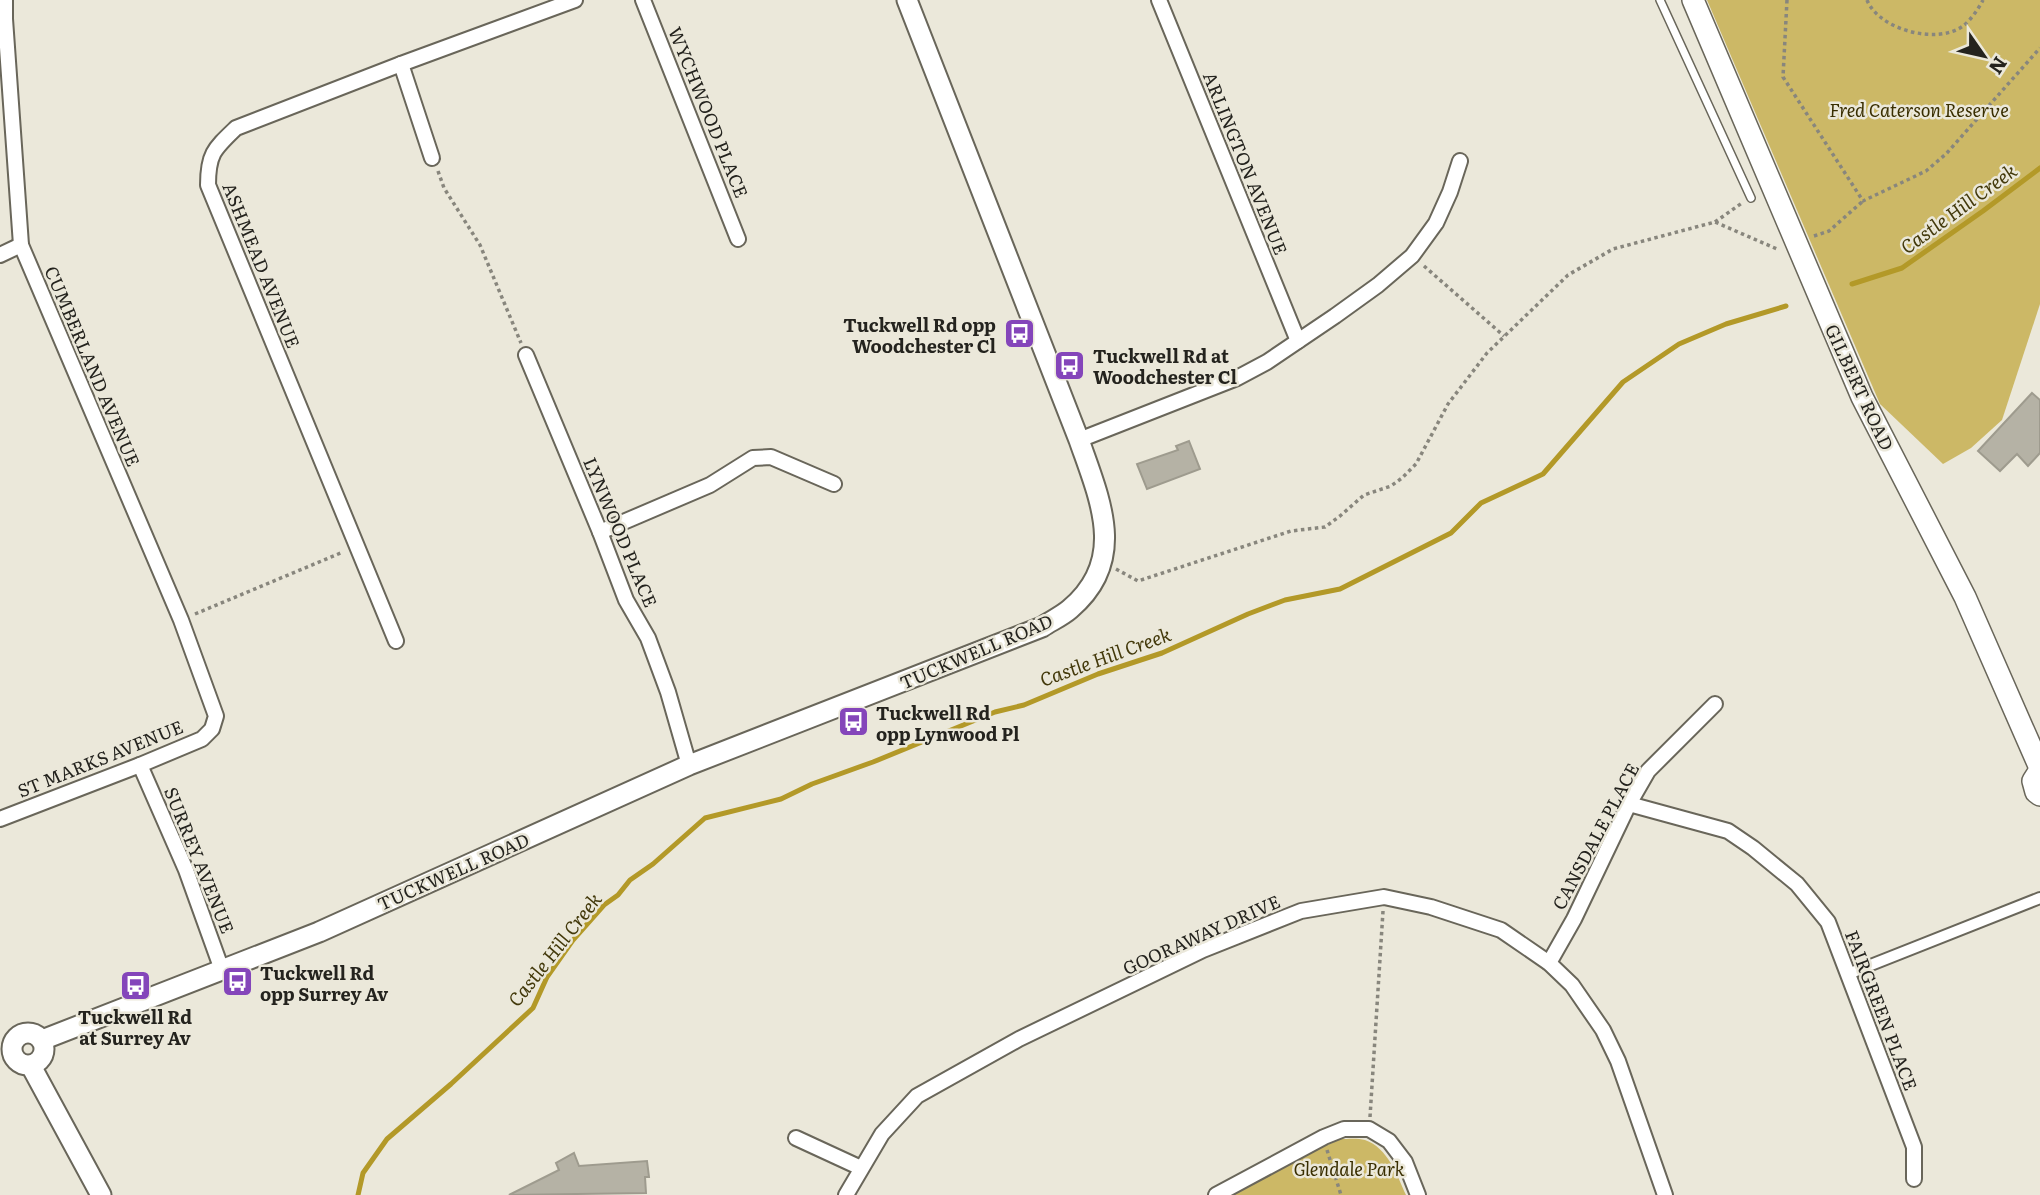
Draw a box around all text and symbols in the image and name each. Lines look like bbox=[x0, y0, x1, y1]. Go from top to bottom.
north arrow bbox=[1949, 21, 2019, 91]
street label: WYCHWOOD PLACE bbox=[662, 22, 756, 202]
text: N bbox=[1983, 52, 2015, 81]
street label: ARLINGTON AVENUE bbox=[1197, 67, 1295, 259]
park label: Fred Caterson Reserve bbox=[1829, 96, 2009, 123]
water label: Castle Hill Creek bbox=[1894, 156, 2022, 260]
street label: ASHMEAD AVENUE bbox=[216, 178, 308, 352]
street label: CUMBERLAND AVENUE bbox=[38, 261, 148, 471]
place label: Tuckwell Rd opp Woodchester Cl bbox=[843, 311, 996, 359]
bus stop icon: Tuckwell Rd opp Woodchester Cl bbox=[1002, 317, 1036, 351]
street label: GILBERT ROAD bbox=[1819, 319, 1901, 455]
place label: Tuckwell Rd at Woodchester Cl bbox=[1093, 342, 1237, 390]
bus stop icon: Tuckwell Rd at Woodchester Cl bbox=[1053, 348, 1087, 382]
street label: LYNWOOD PLACE bbox=[577, 453, 665, 611]
street label: TUCKWELL ROAD bbox=[895, 607, 1057, 695]
water label: Castle Hill Creek bbox=[1035, 619, 1175, 693]
place label: Tuckwell Rd opp Lynwood Pl bbox=[876, 699, 1020, 747]
bus stop icon: Tuckwell Rd opp Lynwood Pl bbox=[836, 705, 870, 739]
street label: ST MARKS AVENUE bbox=[13, 712, 187, 804]
street label: CANSDALE PLACE bbox=[1545, 758, 1645, 914]
street label: SURREY AVENUE bbox=[158, 783, 242, 937]
street label: TUCKWELL ROAD bbox=[373, 825, 533, 917]
water label: Castle Hill Creek bbox=[501, 886, 608, 1012]
street label: GOORAWAY DRIVE bbox=[1118, 887, 1284, 981]
street label: FAIRGREEN PLACE bbox=[1839, 926, 1925, 1094]
place label: Tuckwell Rd opp Surrey Av bbox=[260, 959, 389, 1007]
bus stop icon: Tuckwell Rd opp Surrey Av bbox=[220, 965, 254, 999]
bus stop icon: Tuckwell Rd at Surrey Av bbox=[118, 969, 152, 1003]
place label: Tuckwell Rd at Surrey Av bbox=[78, 1003, 192, 1051]
park label: Glendale Park bbox=[1293, 1155, 1405, 1182]

